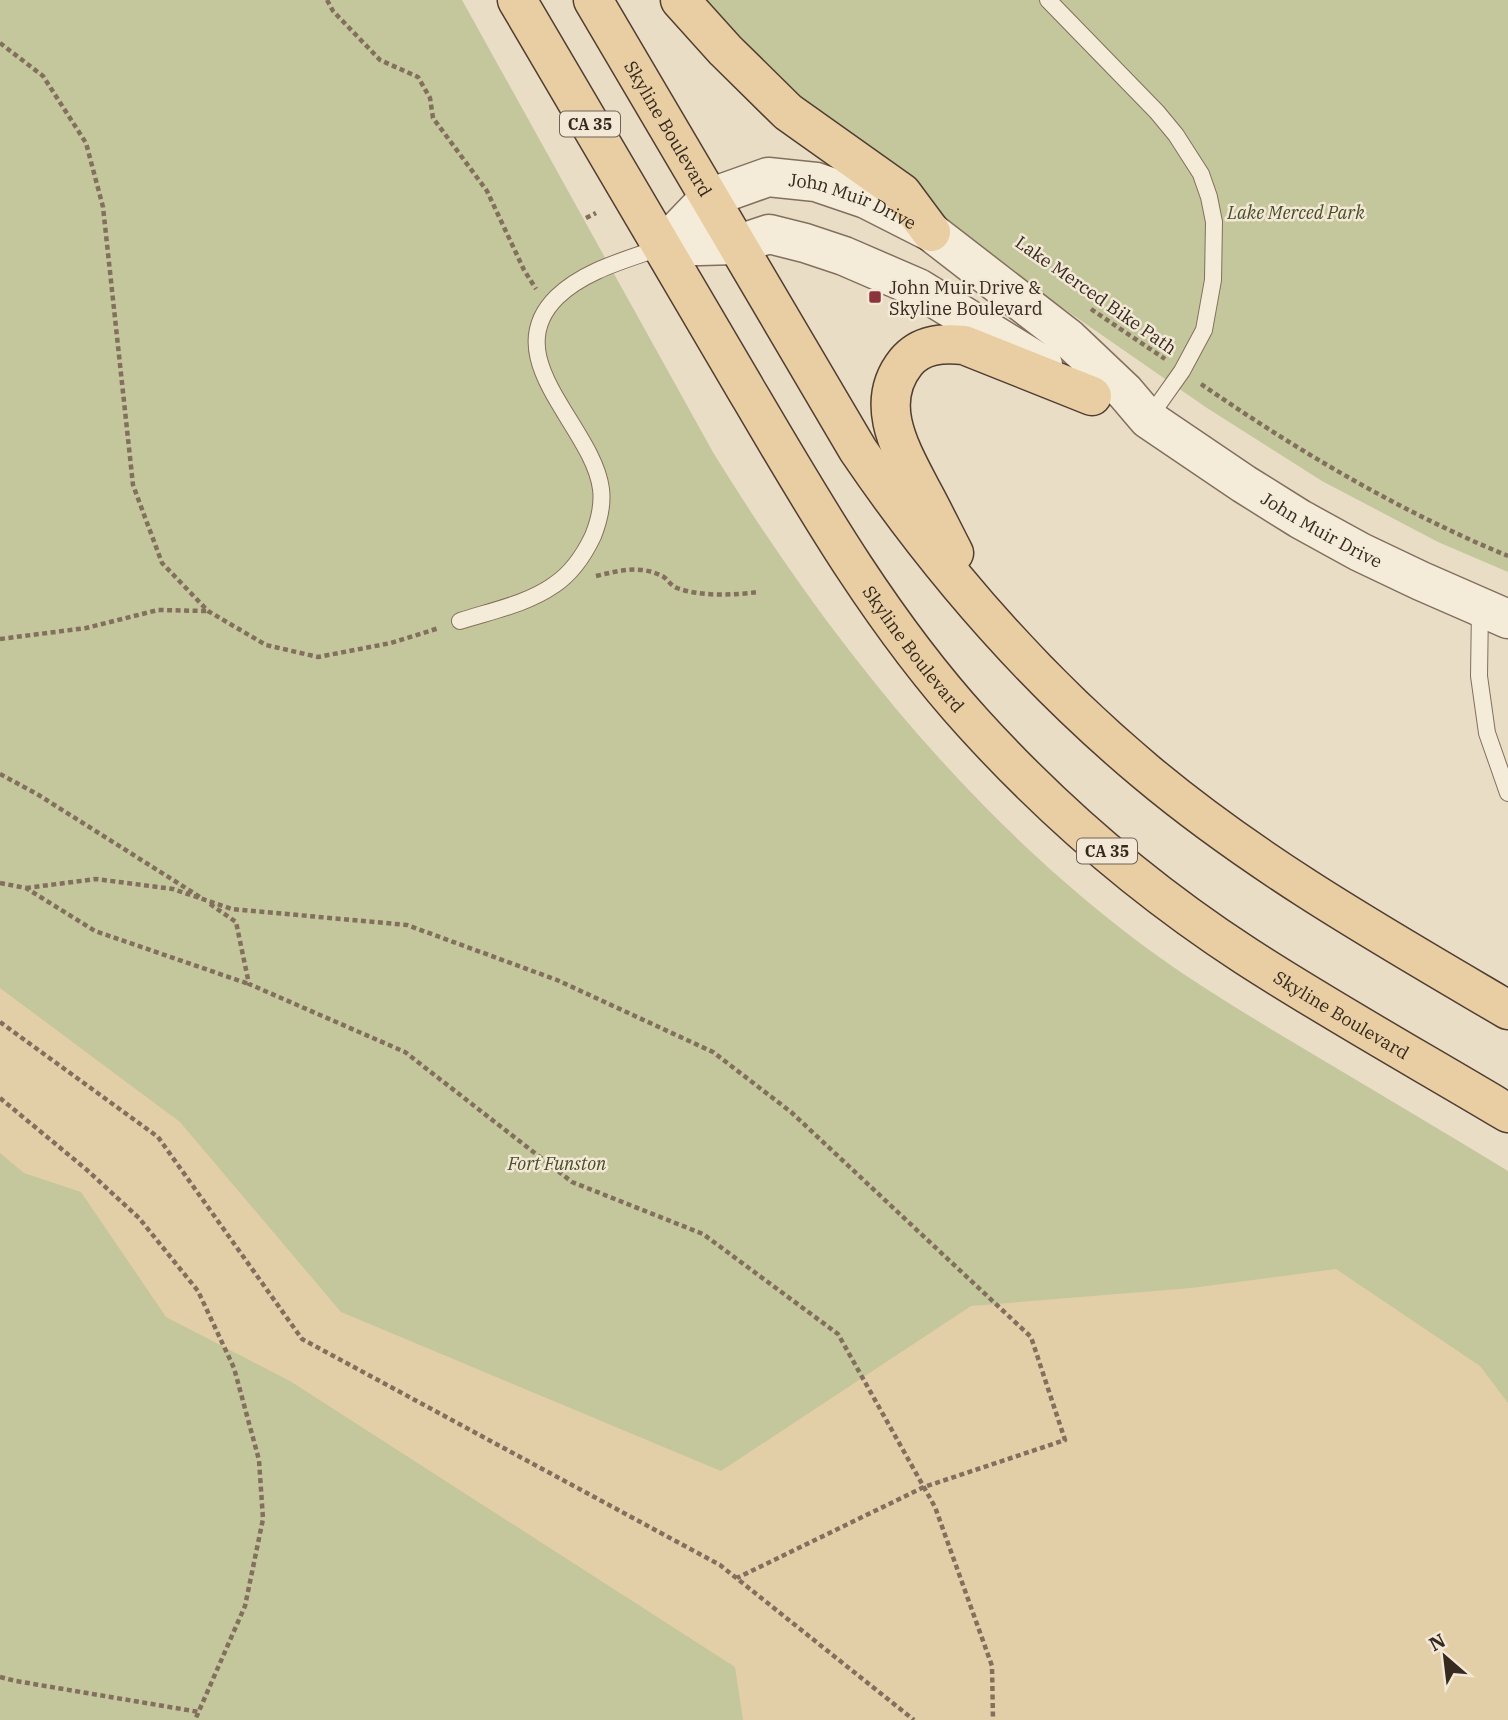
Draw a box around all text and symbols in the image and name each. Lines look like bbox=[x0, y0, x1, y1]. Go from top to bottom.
street label: Skyline Boulevard bbox=[620, 56, 718, 201]
road number: CA 35 bbox=[560, 112, 620, 136]
street label: John Muir Drive bbox=[788, 168, 920, 234]
park label: Lake Merced Park bbox=[1226, 201, 1365, 224]
street label: Lake Merced Bike Path bbox=[1011, 231, 1181, 359]
place label: John Muir Drive & Skyline Boulevard bbox=[889, 276, 1043, 320]
marker: John Muir Drive & Skyline Boulevard bbox=[867, 289, 883, 305]
street label: John Muir Drive bbox=[1257, 486, 1386, 572]
street label: Skyline Boulevard bbox=[858, 581, 970, 717]
road number: CA 35 bbox=[1077, 838, 1137, 864]
street label: Skyline Boulevard bbox=[1270, 965, 1413, 1064]
park label: Fort Funston bbox=[507, 1152, 607, 1175]
north arrow bbox=[1410, 1622, 1480, 1692]
text: N bbox=[1425, 1628, 1449, 1656]

